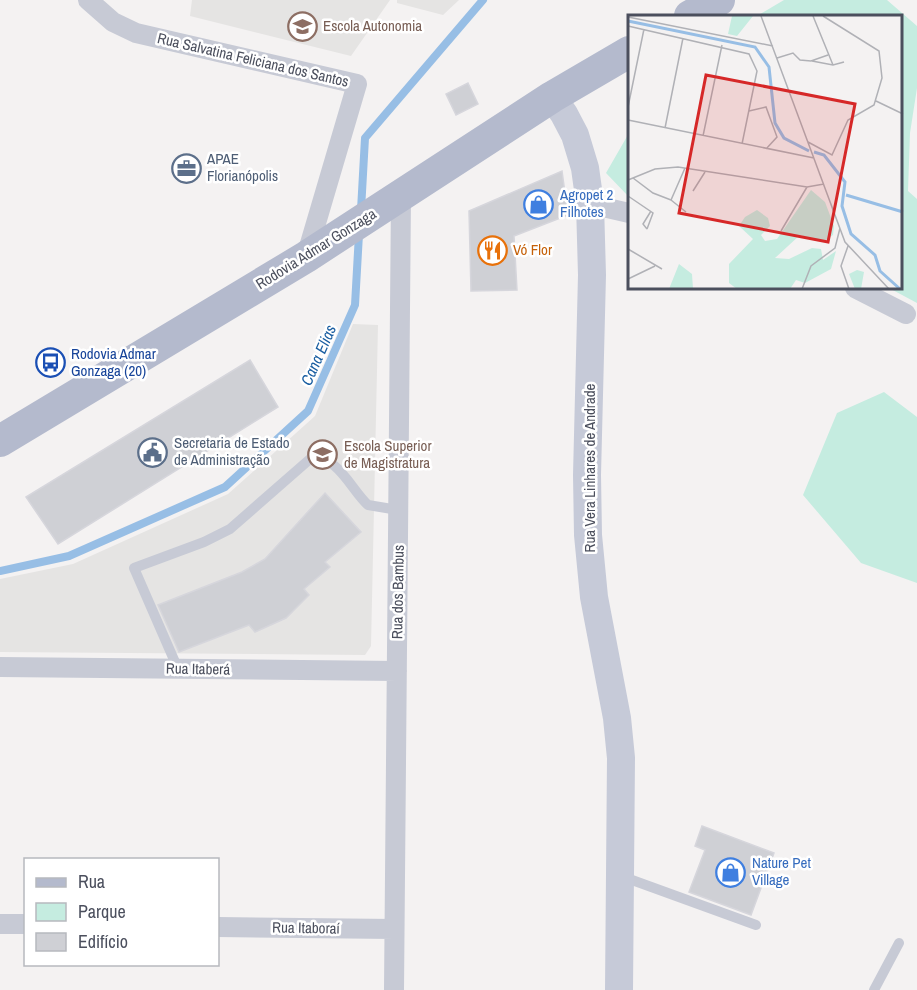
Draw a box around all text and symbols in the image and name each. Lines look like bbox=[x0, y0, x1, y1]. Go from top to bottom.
school or university icon: Escola Autonomia bbox=[286, 10, 318, 42]
place label: Escola Autonomia bbox=[323, 15, 422, 36]
inset map bbox=[628, 15, 902, 290]
street label: Rua Salvatina Feliciana dos Santos bbox=[155, 27, 351, 92]
place label: APAE Florianópolis bbox=[206, 148, 278, 186]
office icon: APAE Florianópolis bbox=[170, 152, 202, 184]
place label: Agropet 2 Filhotes bbox=[559, 184, 614, 222]
shop icon: Agropet 2 Filhotes bbox=[523, 188, 555, 220]
street label: Rodovia Admar Gonzaga bbox=[252, 203, 380, 294]
restaurant icon: Vó Flor bbox=[476, 234, 508, 266]
place label: Vó Flor bbox=[513, 239, 552, 260]
water label: Cana Elias bbox=[295, 321, 341, 389]
place label: Rodovia Admar Gonzaga (20) bbox=[71, 343, 156, 381]
bus stop icon: Rodovia Admar Gonzaga (20) bbox=[34, 347, 66, 379]
street label: Rua Vera Linhares de Andrade bbox=[579, 383, 600, 552]
place label: Secretaria de Estado de Administração bbox=[174, 432, 290, 470]
place label: Escola Superior de Magistratura bbox=[344, 435, 432, 473]
public building icon: Secretaria de Estado de Administração bbox=[137, 436, 169, 468]
school or university icon: Escola Superior de Magistratura bbox=[307, 439, 339, 471]
street label: Rua dos Bambus bbox=[386, 545, 409, 639]
street label: Rua Itaberá bbox=[166, 657, 230, 680]
place label: Nature Pet Village bbox=[752, 852, 811, 890]
shop icon: Nature Pet Village bbox=[715, 856, 747, 888]
legend bbox=[24, 858, 219, 966]
text: Rua bbox=[78, 869, 105, 894]
text: Parque bbox=[78, 899, 126, 924]
street label: Rua Itaboraí bbox=[272, 916, 341, 939]
text: Edifício bbox=[78, 929, 128, 954]

